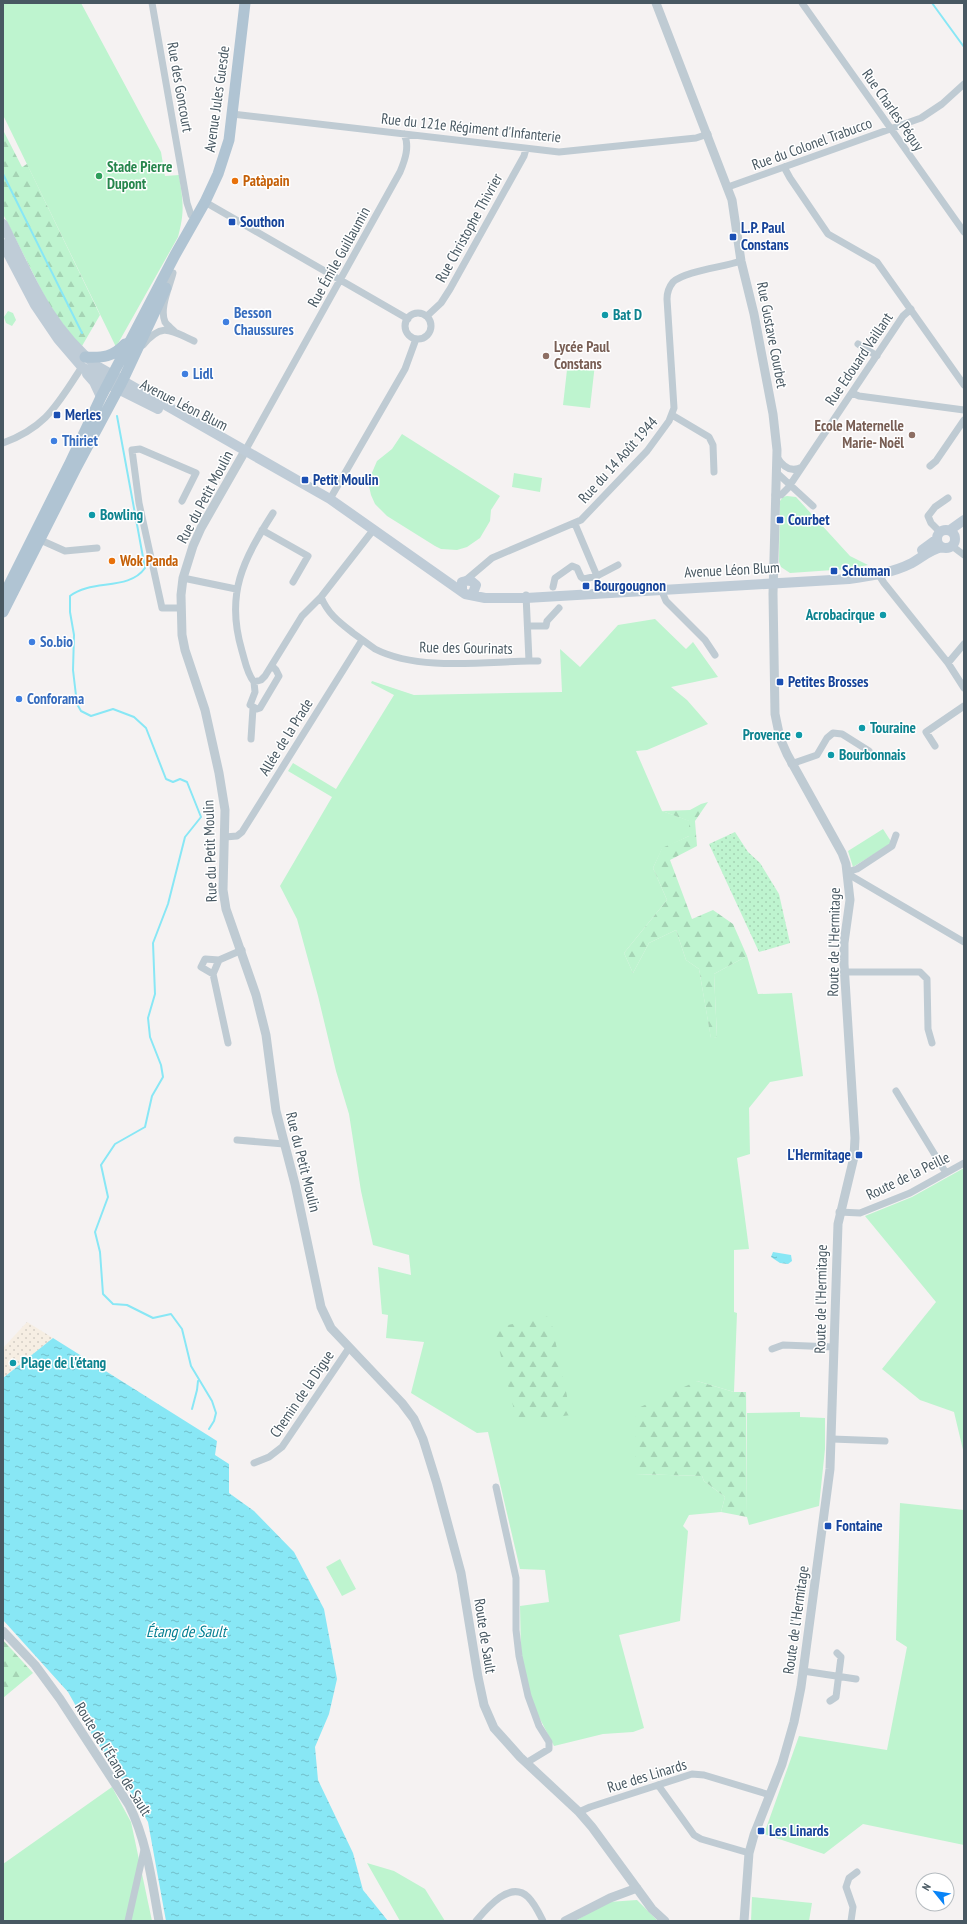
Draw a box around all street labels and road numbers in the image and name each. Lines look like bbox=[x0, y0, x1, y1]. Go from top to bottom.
street label: Rue des Goncourt bbox=[163, 40, 198, 133]
street label: Avenue Jules Guesde bbox=[200, 45, 233, 153]
street label: Rue Charles Péguy bbox=[858, 65, 929, 155]
street label: Rue du 121e Régiment d'Infanterie bbox=[380, 109, 562, 146]
street label: Rue du Colonel Trabucco bbox=[749, 113, 874, 174]
street label: Rue Christophe Thivrier bbox=[431, 169, 507, 286]
street label: Rue Émile Guillaumin bbox=[303, 203, 374, 310]
street label: Rue Gustave Courbet bbox=[753, 280, 792, 390]
street label: Rue Edouard Vaillant bbox=[821, 309, 897, 409]
street label: Avenue Léon Blum bbox=[137, 374, 231, 435]
street label: Rue du 14 Août 1944 bbox=[574, 412, 662, 507]
street label: Rue du Petit Moulin bbox=[172, 447, 237, 546]
street label: Avenue Léon Blum bbox=[684, 558, 780, 581]
street label: Rue des Gourinats bbox=[419, 637, 513, 658]
street label: Allée de la Prade bbox=[254, 695, 317, 779]
street label: Rue du Petit Moulin bbox=[198, 800, 221, 903]
street label: Route de l'Hermitage bbox=[823, 887, 844, 997]
street label: Rue du Petit Moulin bbox=[282, 1110, 325, 1214]
street label: Route de la Peille bbox=[863, 1147, 953, 1204]
street label: Route de l'Hermitage bbox=[810, 1244, 831, 1354]
street label: Chemin de la Digue bbox=[265, 1346, 338, 1441]
street label: Route de l'Hermitage bbox=[778, 1565, 813, 1675]
street label: Route de Sault bbox=[470, 1597, 501, 1675]
street label: Route de l'Étang de Sault bbox=[71, 1698, 156, 1819]
street label: Rue des Linards bbox=[605, 1754, 689, 1797]

